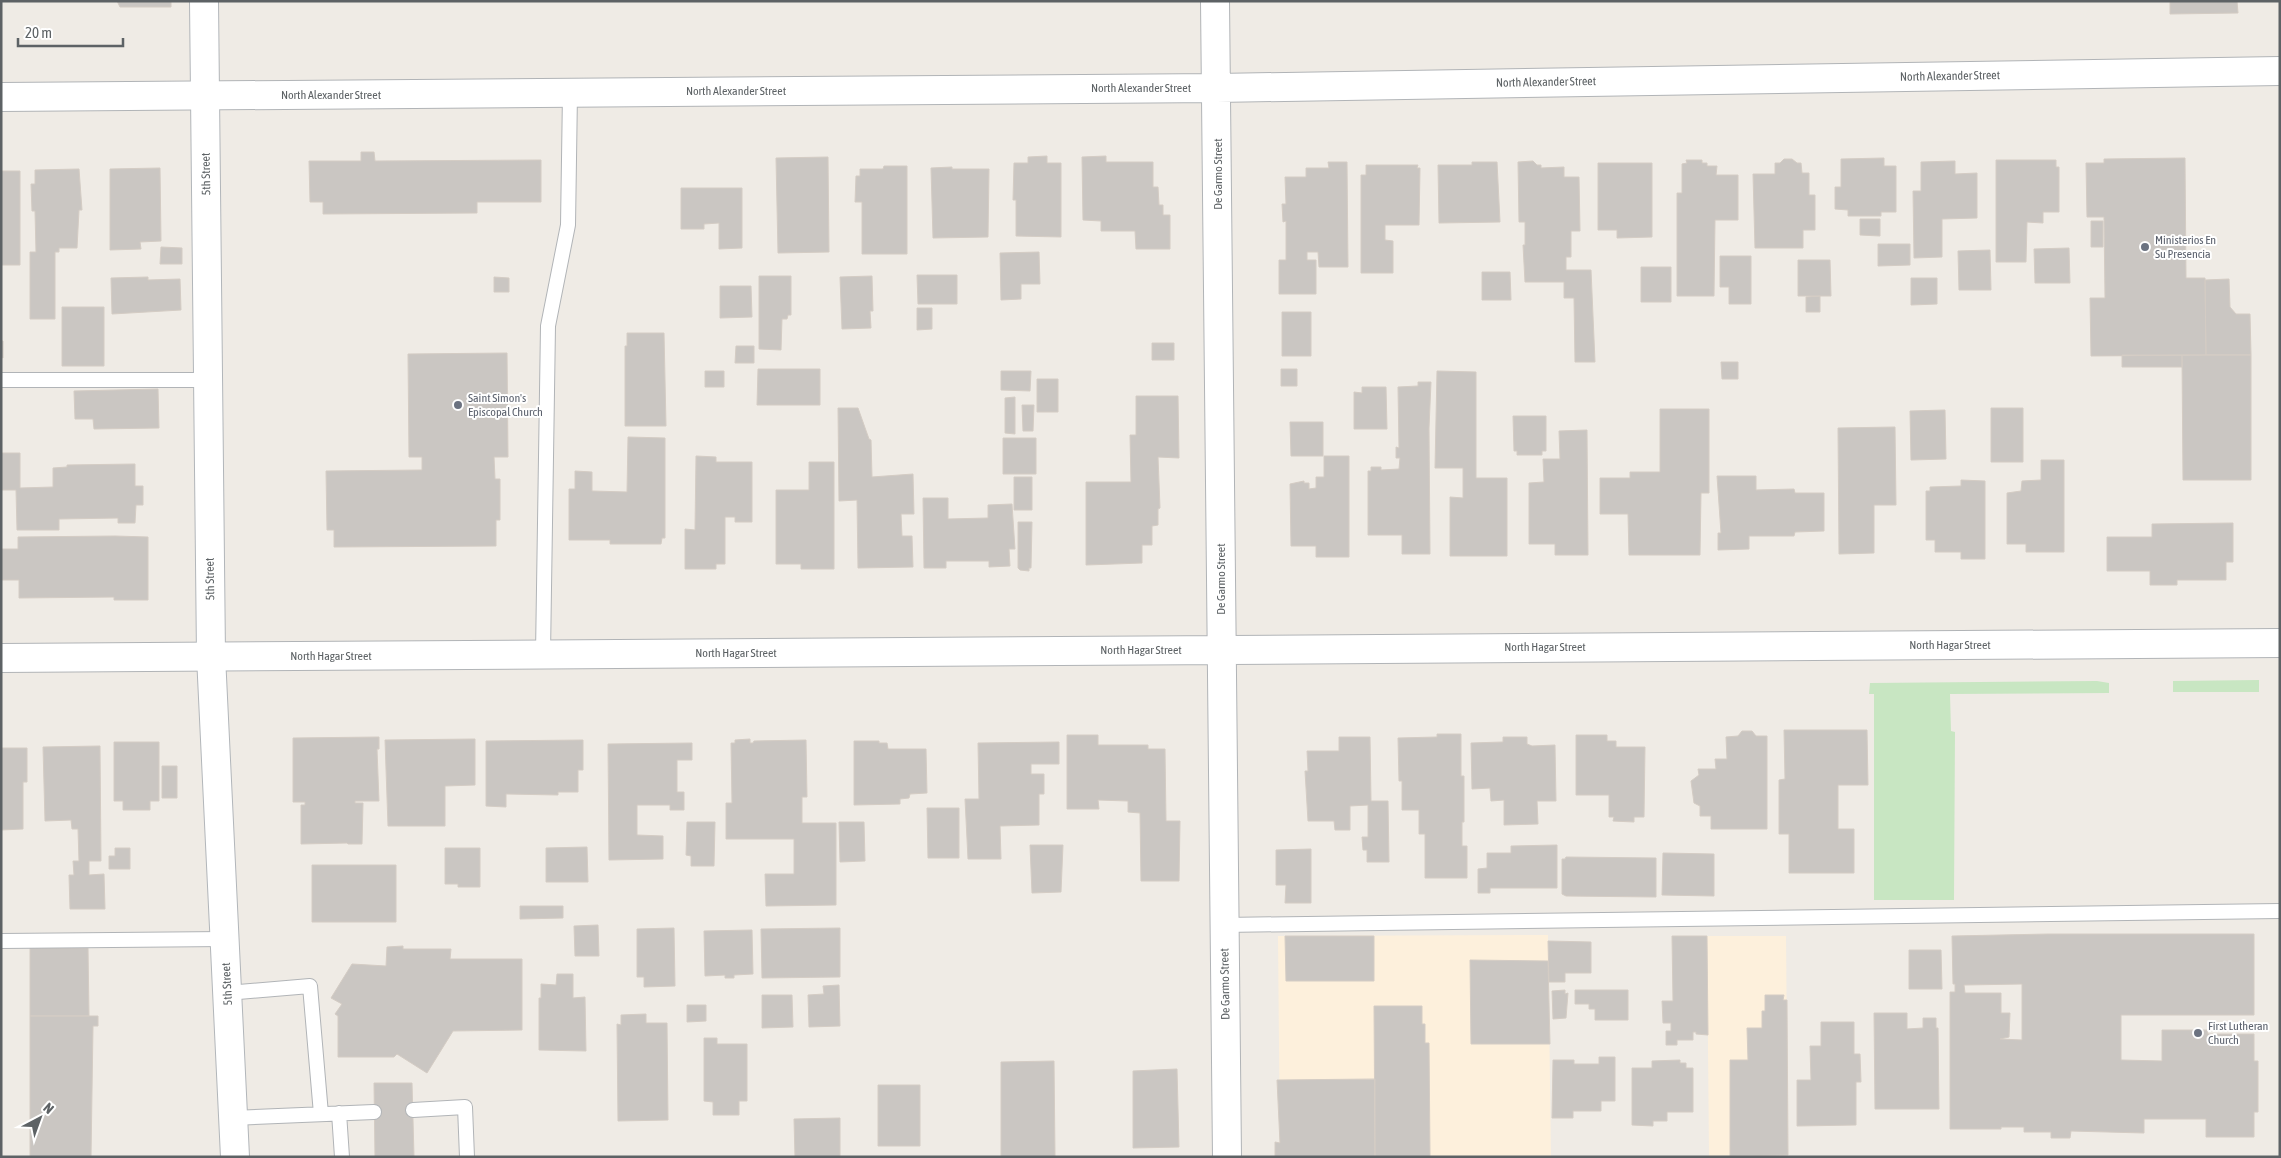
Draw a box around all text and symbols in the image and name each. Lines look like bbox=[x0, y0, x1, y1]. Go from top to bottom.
scale bar bbox=[18, 15, 122, 47]
text: 20 m bbox=[25, 24, 52, 41]
street label: North Alexander Street bbox=[1900, 68, 2001, 84]
street label: North Alexander Street bbox=[1496, 74, 1597, 90]
street label: North Alexander Street bbox=[1091, 81, 1192, 95]
street label: North Alexander Street bbox=[686, 84, 787, 98]
street label: North Alexander Street bbox=[281, 88, 382, 102]
street label: De Garmo Street bbox=[1211, 138, 1225, 210]
street label: 5th Street bbox=[199, 152, 213, 196]
place label: Ministerios En Su Presencia bbox=[2155, 233, 2216, 261]
marker: Ministerios En Su Presencia bbox=[2139, 241, 2151, 253]
place label: Saint Simon's Episcopal Church bbox=[468, 391, 543, 419]
marker: Saint Simon's Episcopal Church bbox=[452, 399, 464, 411]
street label: De Garmo Street bbox=[1214, 543, 1228, 615]
street label: 5th Street bbox=[203, 557, 217, 601]
street label: North Hagar Street bbox=[1909, 638, 1991, 652]
street label: North Hagar Street bbox=[1504, 640, 1586, 654]
street label: North Hagar Street bbox=[1100, 643, 1182, 657]
street label: North Hagar Street bbox=[695, 646, 777, 660]
street label: North Hagar Street bbox=[290, 649, 372, 663]
street label: De Garmo Street bbox=[1217, 948, 1233, 1020]
street label: 5th Street bbox=[219, 962, 235, 1006]
place label: First Lutheran Church bbox=[2208, 1019, 2268, 1047]
marker: First Lutheran Church bbox=[2192, 1027, 2204, 1039]
north arrow bbox=[15, 1093, 65, 1143]
text: N bbox=[40, 1099, 57, 1117]

